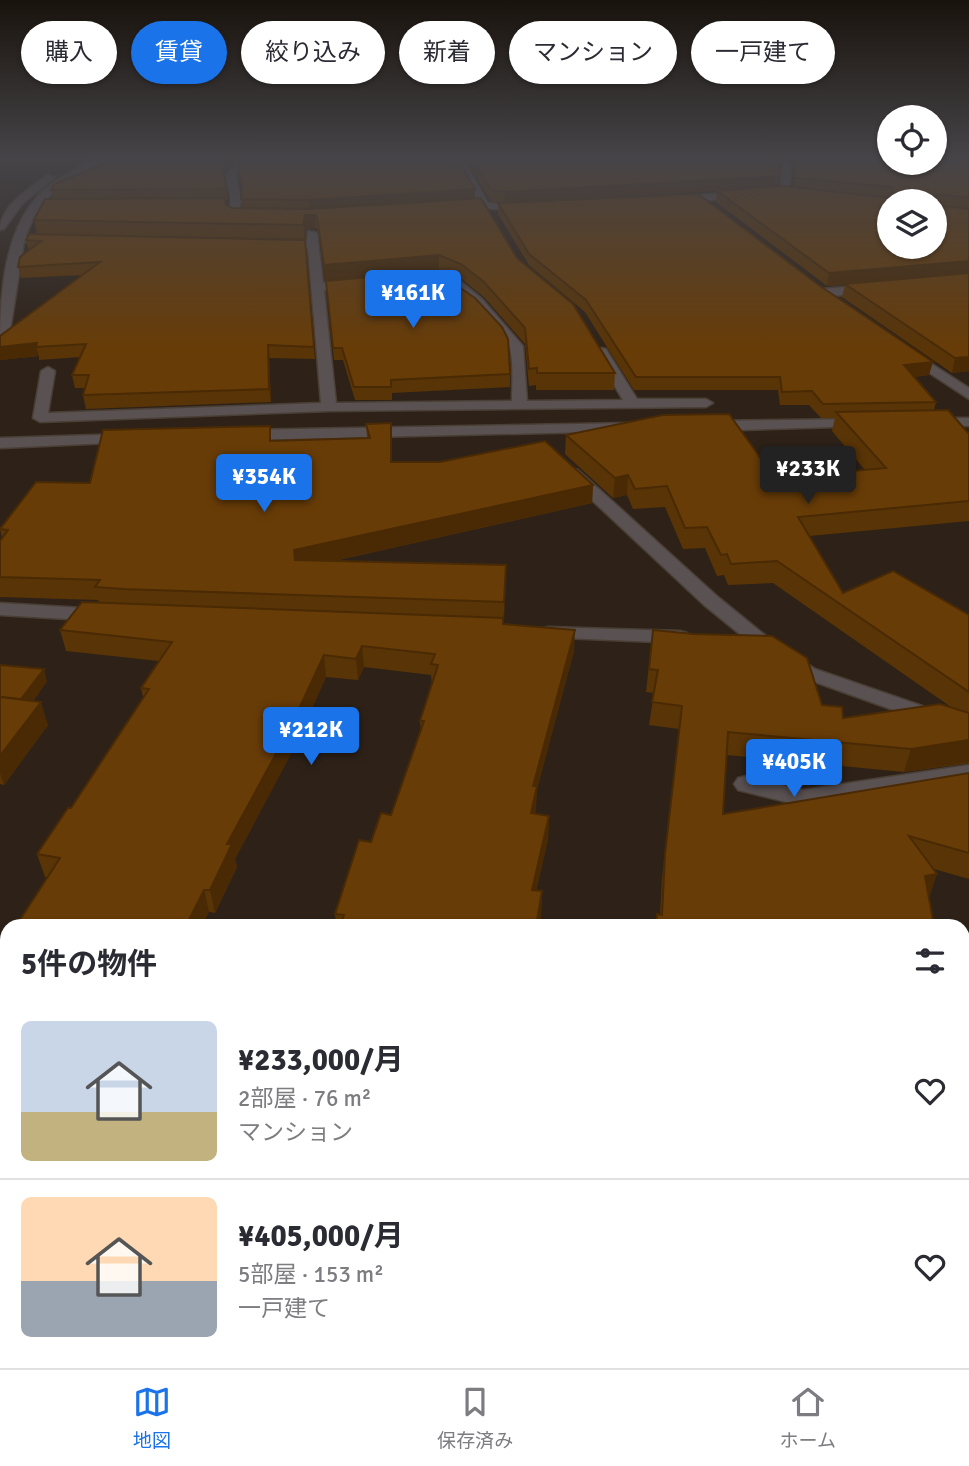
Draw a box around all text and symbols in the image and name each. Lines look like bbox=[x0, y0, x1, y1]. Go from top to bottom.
chip: 購入 bbox=[21, 21, 117, 84]
chip: 賃貸 bbox=[131, 21, 227, 84]
chip: 絞り込み bbox=[241, 21, 385, 84]
chip: 新着 bbox=[399, 21, 495, 84]
chip: マンション bbox=[509, 21, 677, 84]
chip: 一戸建て bbox=[691, 21, 835, 84]
map controls bbox=[877, 105, 947, 259]
button: locate bbox=[877, 105, 947, 175]
button: layers bbox=[877, 189, 947, 259]
pin: ¥161K bbox=[364, 270, 462, 330]
text: ¥161K bbox=[381, 278, 445, 307]
pin: ¥233K bbox=[759, 447, 857, 506]
pin: ¥354K bbox=[215, 454, 313, 514]
text: ¥233K bbox=[776, 454, 840, 483]
text: ¥354K bbox=[232, 462, 296, 491]
pin: ¥212K bbox=[262, 708, 360, 767]
text: ¥212K bbox=[279, 715, 343, 744]
pin: ¥405K bbox=[745, 740, 843, 799]
text: ¥405K bbox=[762, 747, 826, 776]
icon: filters bbox=[911, 942, 949, 980]
text: 5件の物件 bbox=[21, 946, 157, 983]
text: ¥233,000/月 bbox=[238, 1042, 404, 1079]
icon: home bbox=[77, 1049, 161, 1133]
icon: heart bbox=[911, 1072, 949, 1110]
text: 2部屋 · 76 m² bbox=[238, 1084, 371, 1113]
text: マンション bbox=[238, 1118, 353, 1147]
text: ¥405,000/月 bbox=[238, 1218, 404, 1255]
icon: home bbox=[77, 1225, 161, 1309]
icon: heart bbox=[911, 1248, 949, 1286]
text: 5部屋 · 153 m² bbox=[238, 1260, 384, 1289]
text: 一戸建て bbox=[238, 1294, 330, 1323]
tab: 地図 bbox=[133, 1383, 171, 1453]
tab: 保存済み bbox=[437, 1383, 513, 1453]
tab: ホーム bbox=[779, 1383, 836, 1453]

